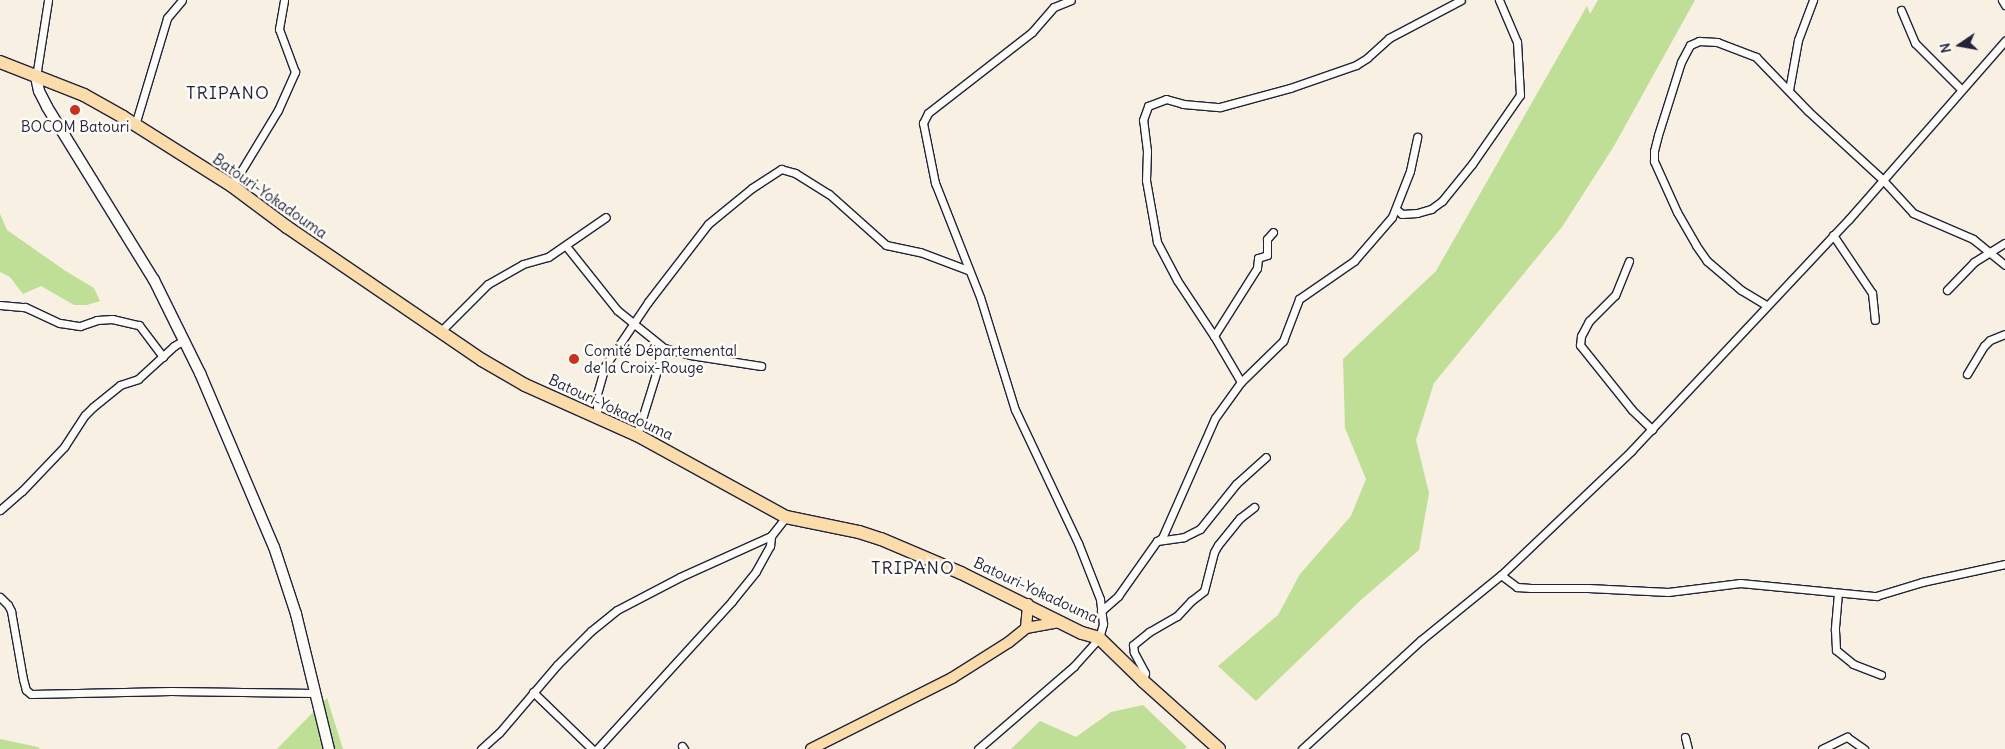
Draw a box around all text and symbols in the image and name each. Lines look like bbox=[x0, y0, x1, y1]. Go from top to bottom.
north arrow bbox=[1935, 20, 1985, 70]
text: N bbox=[1936, 42, 1955, 55]
district label: TRIPANO bbox=[185, 82, 271, 104]
marker: BOCOM Batouri bbox=[69, 104, 81, 116]
place label: BOCOM Batouri bbox=[21, 118, 129, 136]
street label: Batouri-Yokadouma bbox=[209, 150, 331, 242]
place label: Comité Départemental de la Croix-Rouge bbox=[584, 341, 737, 376]
marker: Comité Départemental de la Croix-Rouge bbox=[568, 353, 580, 365]
street label: Batouri-Yokadouma bbox=[546, 370, 676, 444]
street label: Batouri-Yokadouma bbox=[971, 553, 1101, 627]
district label: TRIPANO bbox=[870, 557, 956, 579]

